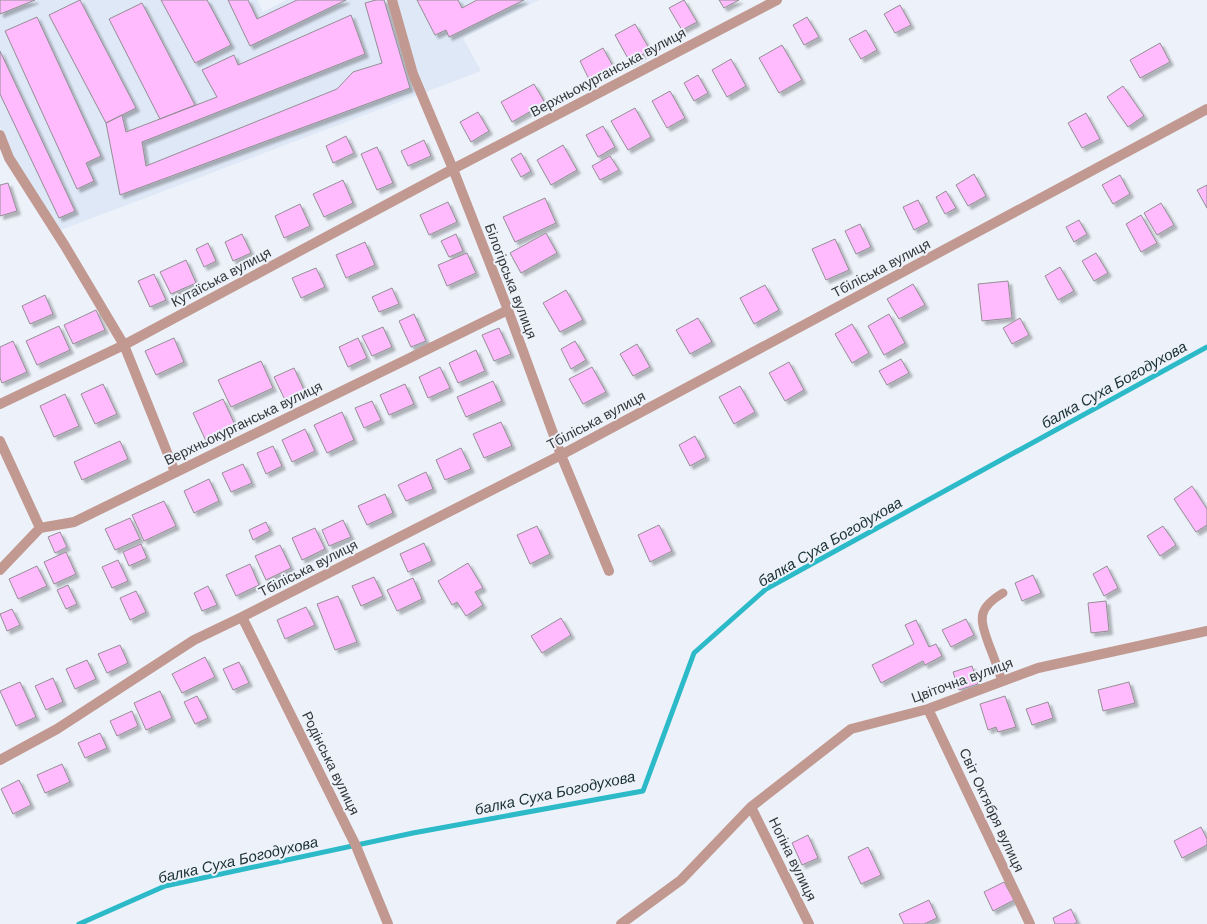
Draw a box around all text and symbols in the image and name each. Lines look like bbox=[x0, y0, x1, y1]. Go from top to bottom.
street label: Верхньокурганська вулиця bbox=[528, 24, 688, 120]
street label: Білогірська вулиця bbox=[482, 221, 540, 341]
street label: Тбіліська вулиця bbox=[829, 235, 933, 301]
street label: Кутаїська вулиця bbox=[168, 244, 274, 310]
water label: балка Суха Богодухова bbox=[1038, 337, 1189, 432]
street label: Верхньокурганська вулиця bbox=[161, 378, 325, 468]
street label: Тбіліська вулиця bbox=[544, 387, 648, 453]
water label: балка Суха Богодухова bbox=[755, 493, 905, 590]
street label: Тбіліська вулиця bbox=[256, 536, 360, 600]
street label: Цвiточна вулиця bbox=[909, 654, 1015, 706]
street label: Родінська вулиця bbox=[299, 709, 363, 817]
street label: Світ Октября вулиця bbox=[956, 746, 1028, 874]
water label: балка Суха Богодухова bbox=[473, 767, 637, 818]
street label: Ногіна вулиця bbox=[766, 815, 820, 903]
water label: балка Суха Богодухова bbox=[156, 833, 319, 886]

